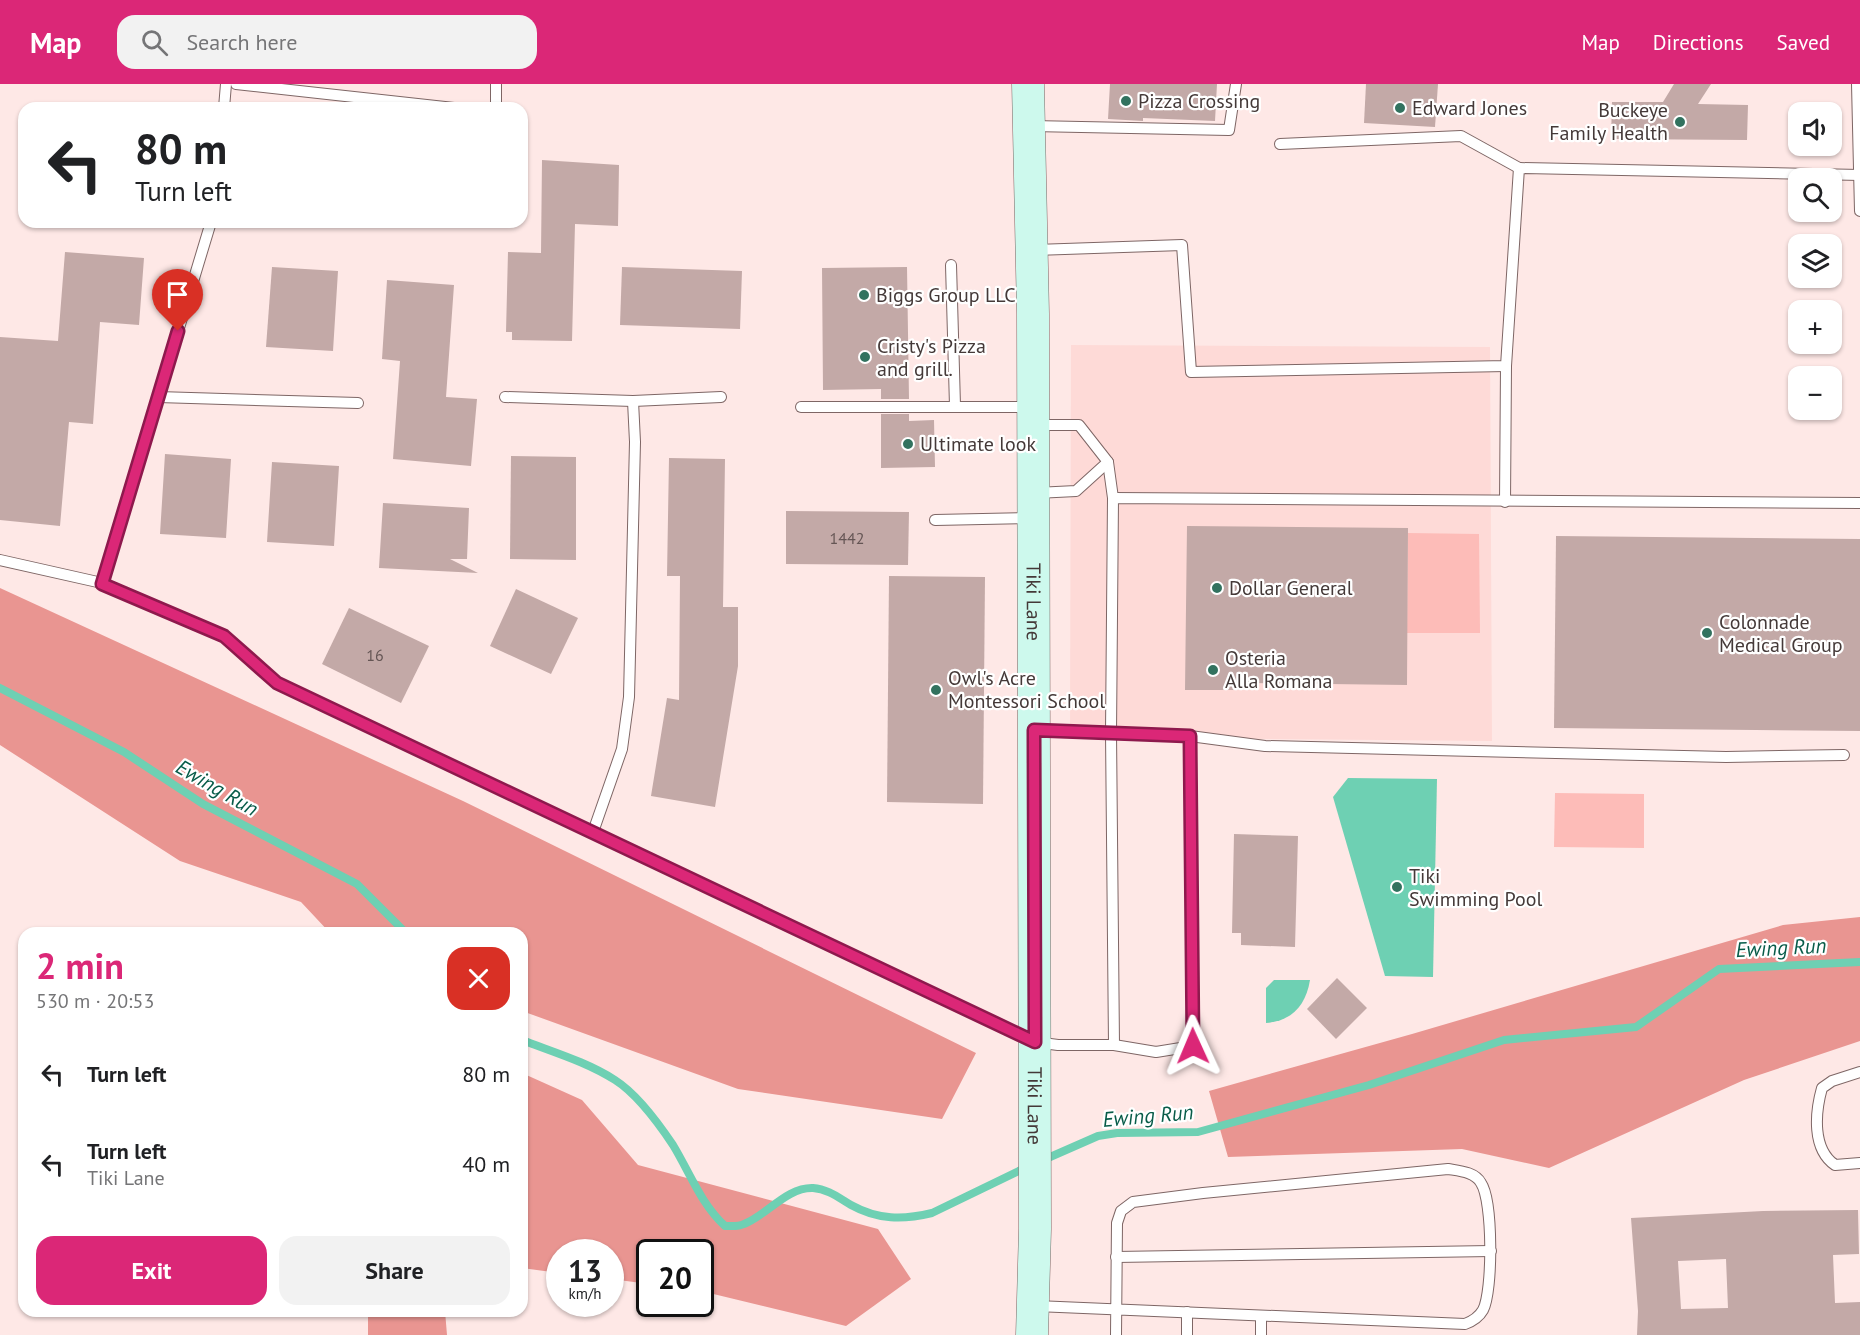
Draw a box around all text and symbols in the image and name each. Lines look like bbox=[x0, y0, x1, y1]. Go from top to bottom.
search box bbox=[117, 15, 537, 69]
text: Map bbox=[30, 24, 81, 61]
icon: search bbox=[138, 26, 171, 59]
text: Search here bbox=[186, 28, 297, 56]
text: Map bbox=[1581, 29, 1620, 56]
text: Directions bbox=[1653, 29, 1744, 56]
text: Saved bbox=[1777, 29, 1830, 56]
place label: Pizza Crossing bbox=[1138, 88, 1260, 114]
marker: Pizza Crossing bbox=[1119, 94, 1133, 108]
place label: Edward Jones bbox=[1412, 95, 1527, 121]
place label: Buckeye Family Health bbox=[1549, 97, 1668, 146]
marker: Edward Jones bbox=[1393, 101, 1407, 115]
map controls bbox=[1788, 102, 1842, 420]
button: sound bbox=[1788, 102, 1842, 156]
marker: Buckeye Family Health bbox=[1673, 115, 1687, 129]
text: 80 m bbox=[135, 121, 227, 176]
icon: left bbox=[36, 126, 114, 204]
button: search bbox=[1788, 168, 1842, 222]
text: Turn left bbox=[135, 174, 232, 208]
button: layers bbox=[1788, 234, 1842, 288]
pin bbox=[152, 269, 203, 331]
icon: arrive bbox=[161, 278, 194, 311]
place label: Biggs Group LLC bbox=[876, 282, 1016, 308]
marker: Biggs Group LLC bbox=[857, 288, 871, 302]
button: + bbox=[1788, 300, 1842, 354]
place label: Cristy's Pizza and grill. bbox=[877, 333, 986, 382]
marker: Cristy's Pizza and grill. bbox=[858, 350, 872, 364]
button: − bbox=[1788, 366, 1842, 420]
place label: Ultimate look bbox=[920, 431, 1037, 457]
marker: Ultimate look bbox=[901, 437, 915, 451]
house number: 1442 bbox=[830, 528, 864, 548]
street label: Tiki Lane bbox=[1021, 563, 1047, 641]
place label: Dollar General bbox=[1229, 575, 1353, 601]
marker: Dollar General bbox=[1210, 581, 1224, 595]
place label: Colonnade Medical Group bbox=[1719, 609, 1843, 658]
marker: Colonnade Medical Group bbox=[1700, 626, 1714, 640]
house number: 16 bbox=[366, 645, 384, 665]
place label: Osteria Alla Romana bbox=[1225, 645, 1332, 694]
marker: Osteria Alla Romana bbox=[1206, 663, 1220, 677]
place label: Owl's Acre Montessori School bbox=[948, 665, 1105, 714]
marker: Owl's Acre Montessori School bbox=[929, 683, 943, 697]
water label: Ewing Run bbox=[171, 753, 263, 822]
place label: Tiki Swimming Pool bbox=[1409, 863, 1542, 912]
marker: Tiki Swimming Pool bbox=[1390, 880, 1404, 894]
water label: Ewing Run bbox=[1735, 932, 1827, 963]
text: 2 min bbox=[36, 942, 124, 989]
button: close bbox=[447, 947, 510, 1010]
text: 530 m · 20:53 bbox=[36, 988, 154, 1014]
position arrow bbox=[1161, 1014, 1225, 1078]
icon: left bbox=[36, 1058, 69, 1091]
text: Turn left bbox=[87, 1060, 167, 1088]
text: 80 m bbox=[462, 1060, 510, 1088]
street label: Tiki Lane bbox=[1022, 1067, 1048, 1145]
water label: Ewing Run bbox=[1102, 1098, 1194, 1133]
text: Turn left bbox=[87, 1137, 167, 1165]
icon: left bbox=[36, 1148, 69, 1181]
text: 40 m bbox=[462, 1150, 510, 1178]
text: Tiki Lane bbox=[87, 1165, 165, 1191]
button: Exit bbox=[36, 1236, 267, 1305]
button: Share bbox=[279, 1236, 510, 1305]
speed limit sign: 20 bbox=[636, 1239, 714, 1317]
text: 13 bbox=[568, 1251, 602, 1290]
text: km/h bbox=[569, 1284, 601, 1303]

